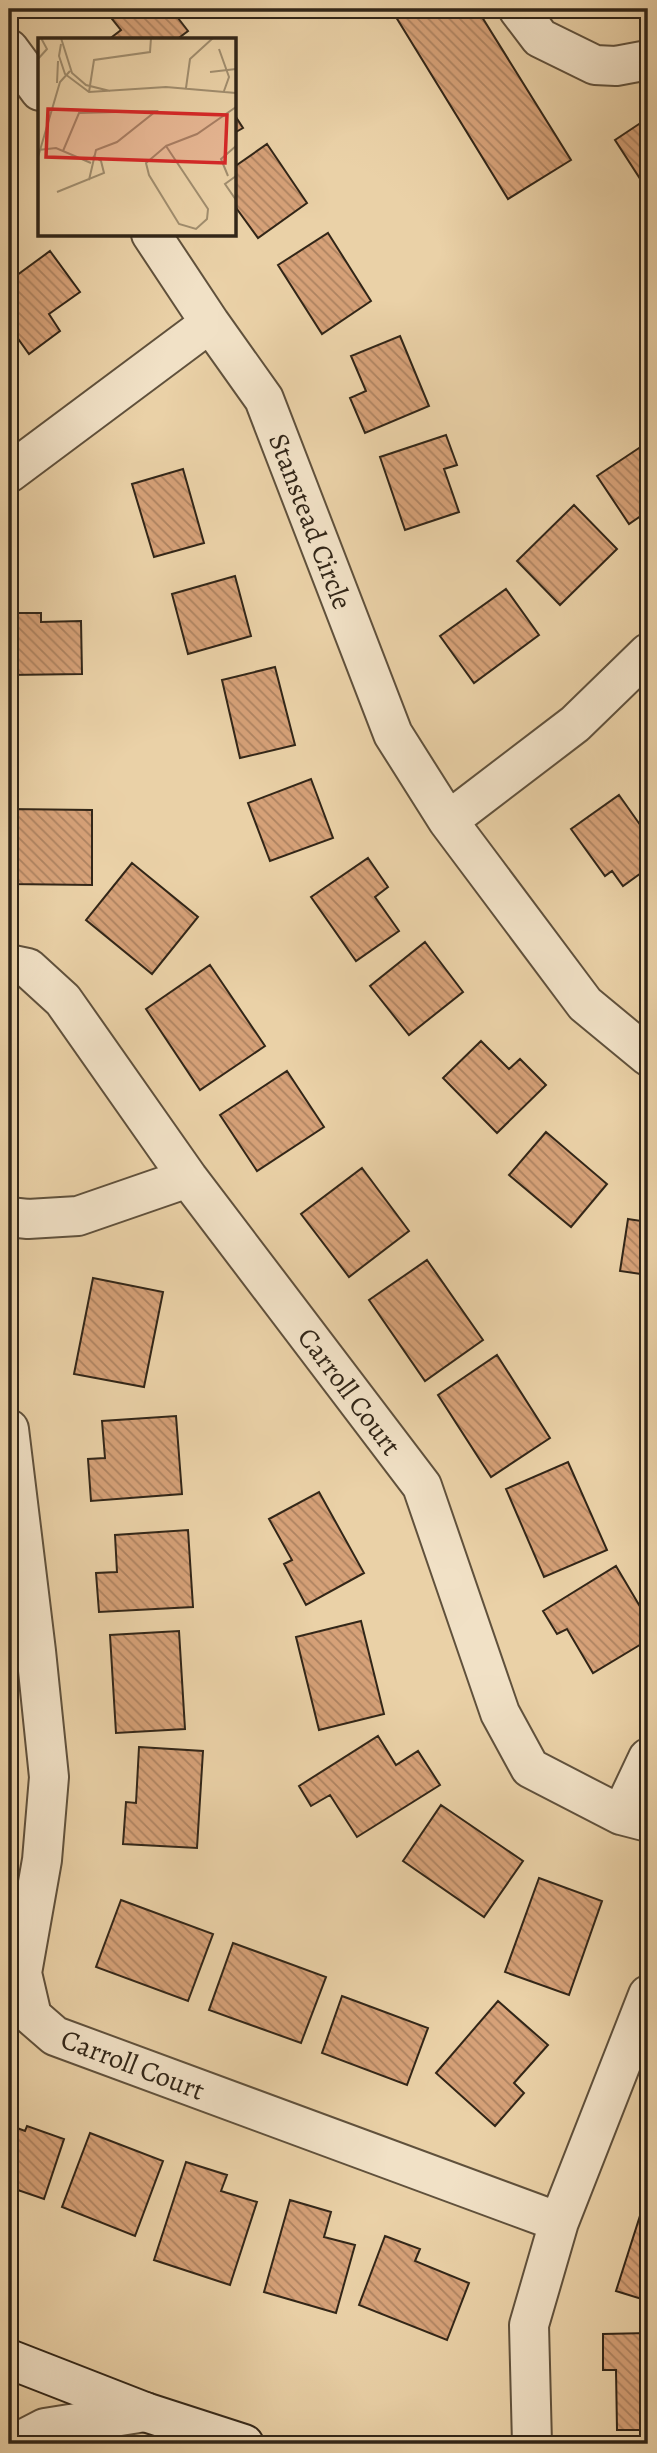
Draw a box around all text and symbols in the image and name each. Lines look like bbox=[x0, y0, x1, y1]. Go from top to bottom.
inset map bbox=[38, 38, 236, 236]
street label: Stanstead Circle bbox=[259, 428, 361, 615]
street label: Carroll Court bbox=[289, 1320, 410, 1463]
street label: Carroll Court bbox=[55, 2020, 210, 2110]

